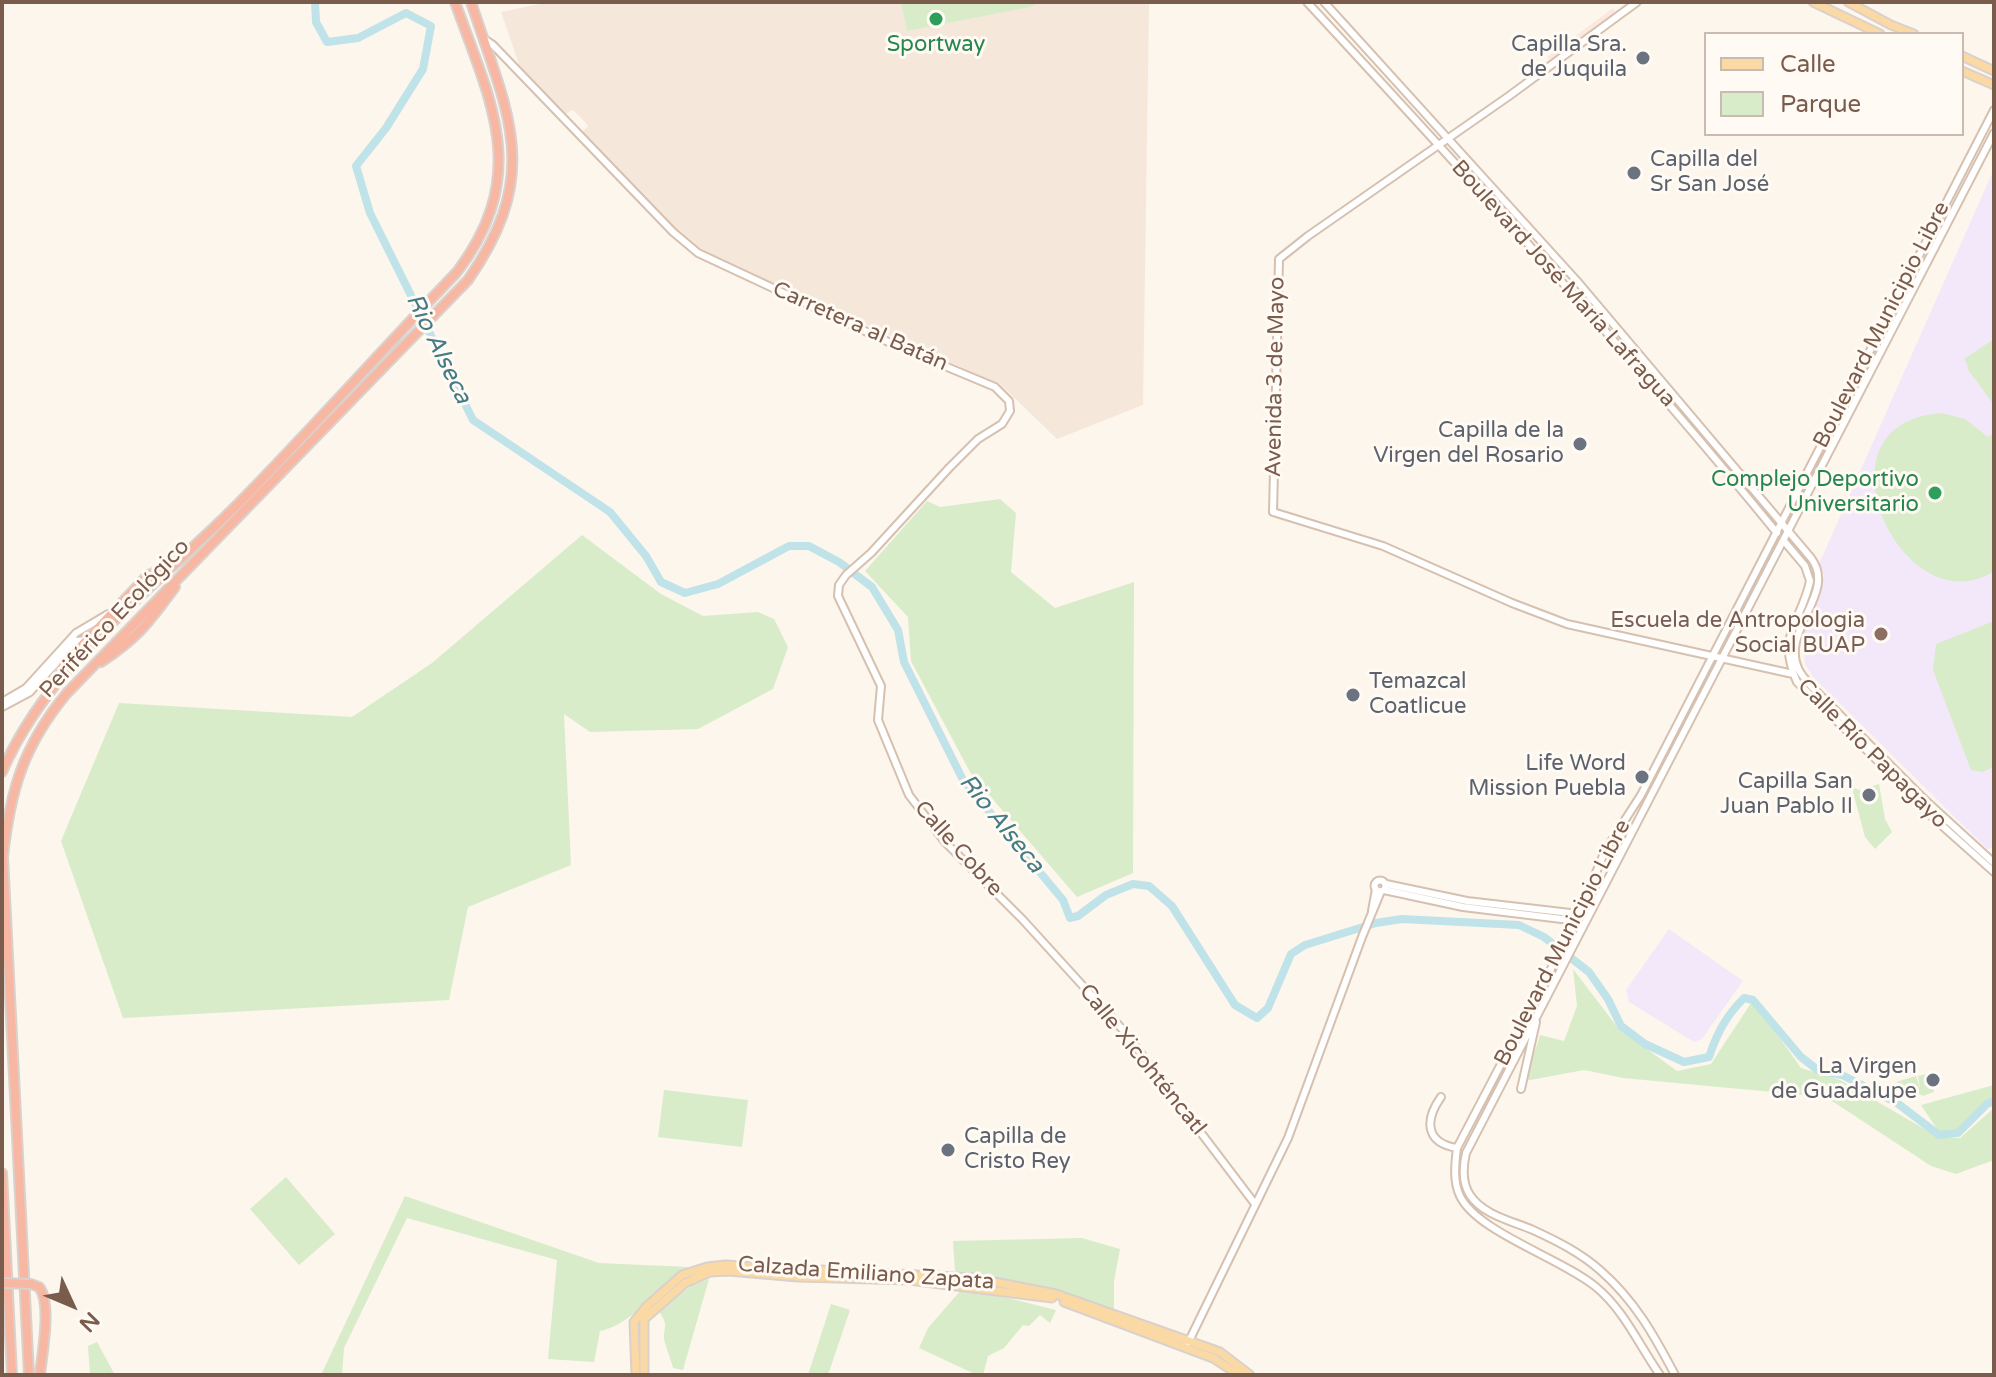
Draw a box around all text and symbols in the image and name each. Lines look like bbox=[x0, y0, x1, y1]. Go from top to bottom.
marker: Sportway bbox=[927, 10, 945, 28]
place label: Sportway bbox=[887, 32, 985, 58]
place label: Capilla Sra. de Juquila bbox=[1511, 32, 1627, 84]
legend bbox=[1704, 32, 1964, 136]
marker: Capilla Sra. de Juquila bbox=[1634, 49, 1652, 67]
text: Calle bbox=[1780, 50, 1836, 79]
text: Parque bbox=[1780, 90, 1861, 119]
place label: Capilla del Sr San José bbox=[1650, 147, 1769, 198]
street label: Boulevard José María Lafragua bbox=[1445, 155, 1681, 413]
marker: Capilla del Sr San José bbox=[1625, 164, 1643, 182]
street label: Boulevard Municipio Libre bbox=[1808, 197, 1956, 453]
street label: Carretera al Batán bbox=[768, 277, 952, 377]
street label: Avenida 3 de Mayo bbox=[1261, 277, 1291, 477]
water label: Rio Alseca bbox=[399, 289, 477, 409]
place label: Capilla de la Virgen del Rosario bbox=[1373, 418, 1564, 470]
marker: Capilla de la Virgen del Rosario bbox=[1571, 435, 1589, 453]
place label: Complejo Deportivo Universitario bbox=[1711, 467, 1919, 518]
marker: Complejo Deportivo Universitario bbox=[1926, 484, 1944, 502]
street label: Periférico Ecológico bbox=[35, 534, 195, 704]
place label: Escuela de Antropologia Social BUAP bbox=[1610, 608, 1865, 660]
marker: Escuela de Antropologia Social BUAP bbox=[1872, 625, 1890, 643]
place label: Temazcal Coatlicue bbox=[1369, 669, 1467, 720]
street label: Calle Río Papagayo bbox=[1792, 674, 1952, 834]
marker: Temazcal Coatlicue bbox=[1344, 686, 1362, 704]
place label: Life Word Mission Puebla bbox=[1468, 751, 1626, 802]
marker: Life Word Mission Puebla bbox=[1633, 768, 1651, 786]
water label: Rio Alseca bbox=[952, 769, 1050, 879]
place label: Capilla San Juan Pablo II bbox=[1720, 769, 1853, 820]
marker: Capilla San Juan Pablo II bbox=[1860, 786, 1878, 804]
street label: Calle Cobre bbox=[908, 796, 1008, 902]
street label: Boulevard Municipio Libre bbox=[1489, 815, 1637, 1071]
street label: Calle Xicohténcatl bbox=[1073, 979, 1211, 1141]
place label: La Virgen de Guadalupe bbox=[1771, 1054, 1917, 1106]
marker: La Virgen de Guadalupe bbox=[1924, 1071, 1942, 1089]
place label: Capilla de Cristo Rey bbox=[964, 1124, 1071, 1176]
marker: Capilla de Cristo Rey bbox=[939, 1141, 957, 1159]
street label: Calzada Emiliano Zapata bbox=[737, 1252, 995, 1296]
north arrow bbox=[32, 1265, 112, 1345]
text: N bbox=[74, 1306, 105, 1337]

